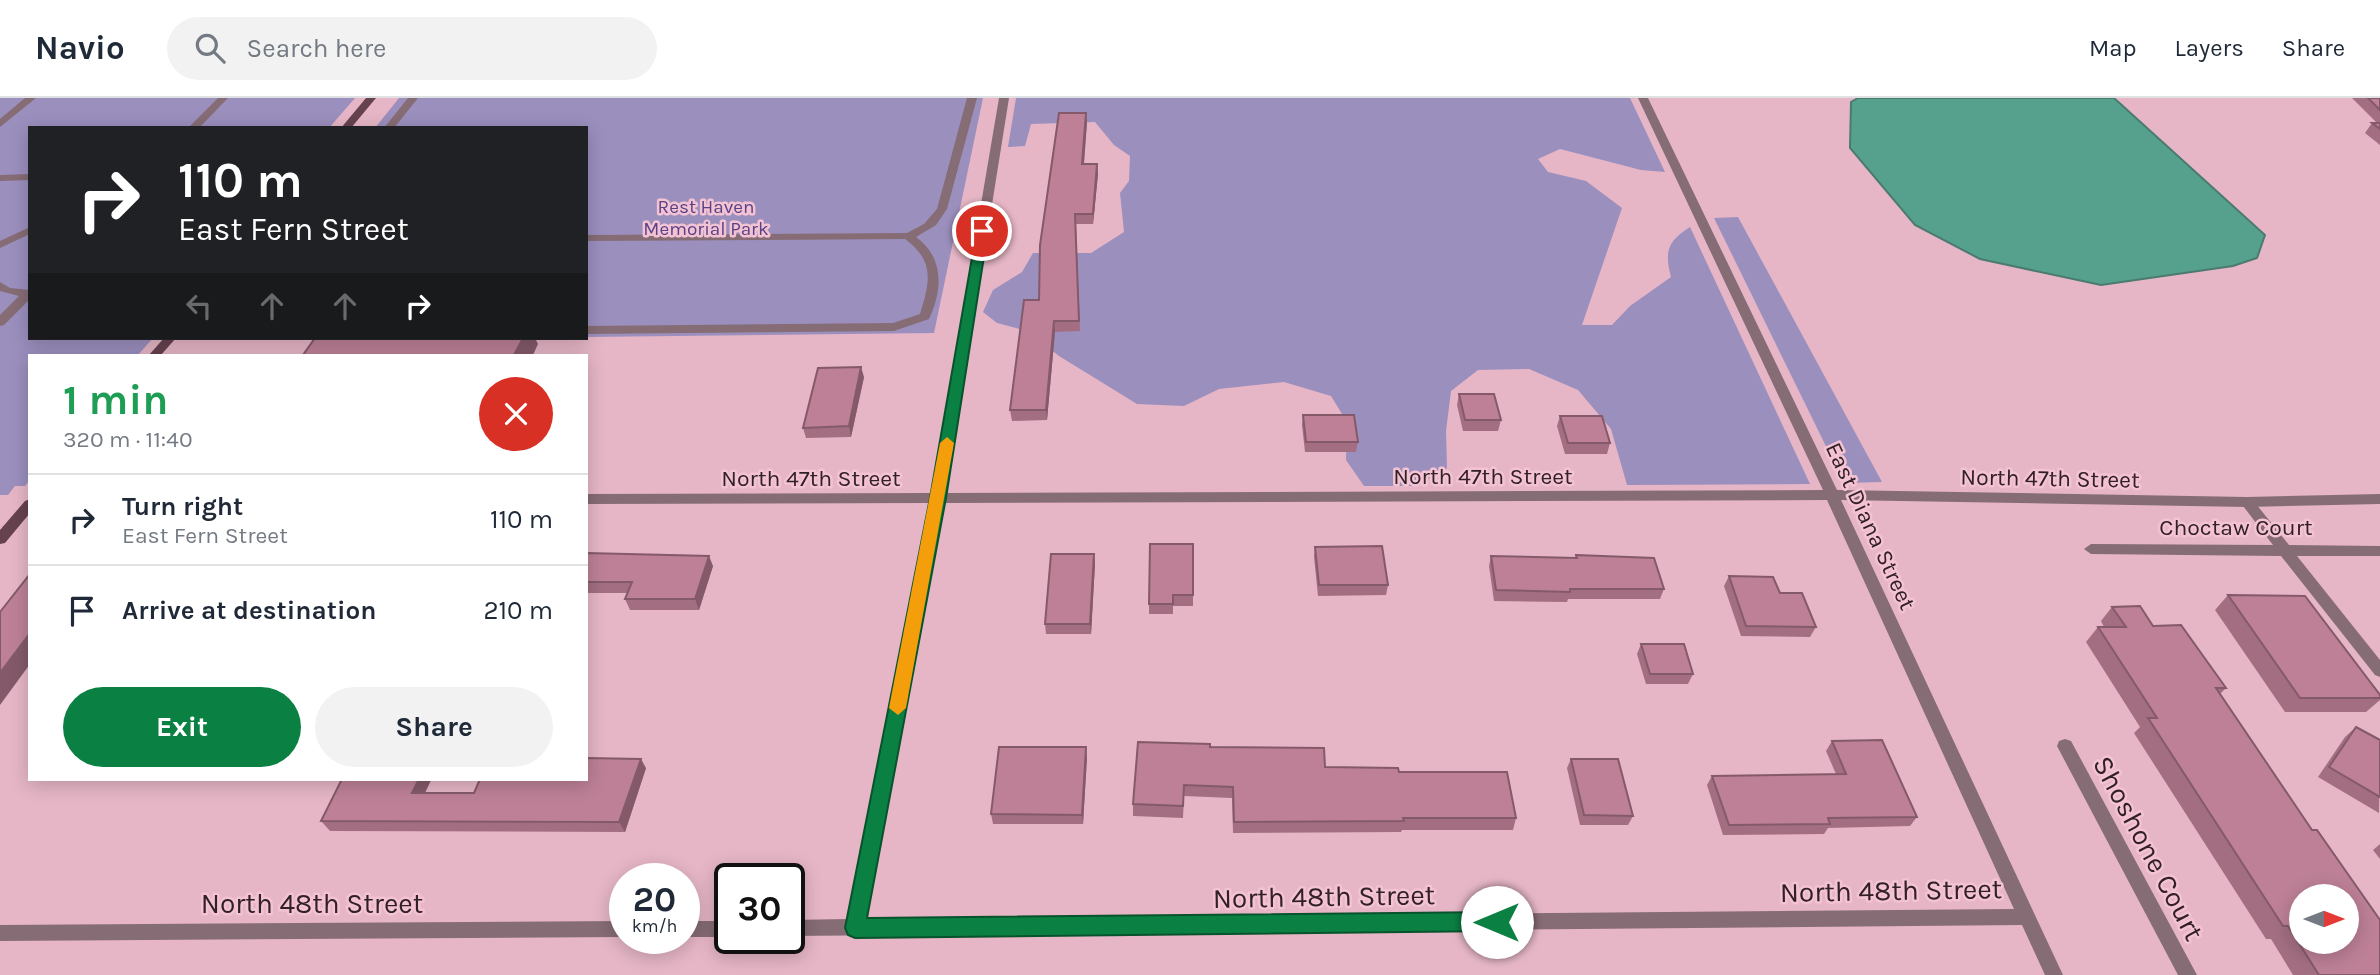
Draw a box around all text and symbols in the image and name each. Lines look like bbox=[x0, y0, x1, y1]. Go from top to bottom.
search box bbox=[167, 17, 657, 80]
text: Navio bbox=[35, 29, 125, 67]
icon: search bbox=[191, 29, 229, 67]
text: Search here bbox=[247, 33, 386, 64]
text: Map bbox=[2089, 34, 2137, 62]
text: Layers bbox=[2175, 34, 2244, 62]
text: Share bbox=[2282, 34, 2345, 62]
text: 110 m bbox=[178, 152, 303, 209]
icon: right bbox=[63, 154, 154, 245]
park label: Rest Haven Memorial Park bbox=[643, 196, 769, 240]
pin bbox=[952, 201, 1012, 261]
text: East Fern Street bbox=[178, 211, 409, 248]
icon: arrive bbox=[963, 212, 1001, 250]
icon: left bbox=[180, 287, 218, 325]
icon: ahead bbox=[253, 287, 291, 325]
icon: ahead bbox=[326, 287, 364, 325]
icon: right bbox=[399, 287, 437, 325]
text: 1 min bbox=[63, 375, 168, 425]
button: close bbox=[479, 377, 553, 451]
text: 320 m · 11:40 bbox=[63, 426, 193, 453]
street label: East Diana Street bbox=[1820, 438, 1921, 615]
street label: North 47th Street bbox=[1393, 463, 1573, 490]
street label: North 47th Street bbox=[1960, 463, 2140, 494]
street label: North 47th Street bbox=[721, 465, 901, 492]
text: Turn right bbox=[122, 491, 243, 522]
icon: right bbox=[63, 501, 101, 539]
text: 110 m bbox=[490, 504, 553, 535]
street label: Choctaw Court bbox=[2159, 514, 2313, 541]
text: East Fern Street bbox=[122, 522, 288, 549]
icon: arrive bbox=[63, 592, 101, 630]
text: Arrive at destination bbox=[122, 595, 376, 626]
text: 210 m bbox=[483, 595, 553, 626]
button: Exit bbox=[63, 687, 301, 767]
button: Share bbox=[315, 687, 553, 767]
street label: Shoshone Court bbox=[2086, 750, 2211, 946]
speed limit sign: 30 bbox=[714, 863, 805, 954]
street label: North 48th Street bbox=[1780, 872, 2002, 909]
street label: North 48th Street bbox=[1213, 878, 1435, 915]
text: 20 bbox=[633, 879, 676, 920]
north arrow bbox=[2289, 884, 2359, 954]
map controls bbox=[2289, 884, 2359, 954]
position arrow bbox=[1460, 885, 1534, 959]
street label: North 48th Street bbox=[201, 887, 423, 920]
text: km/h bbox=[632, 915, 677, 937]

